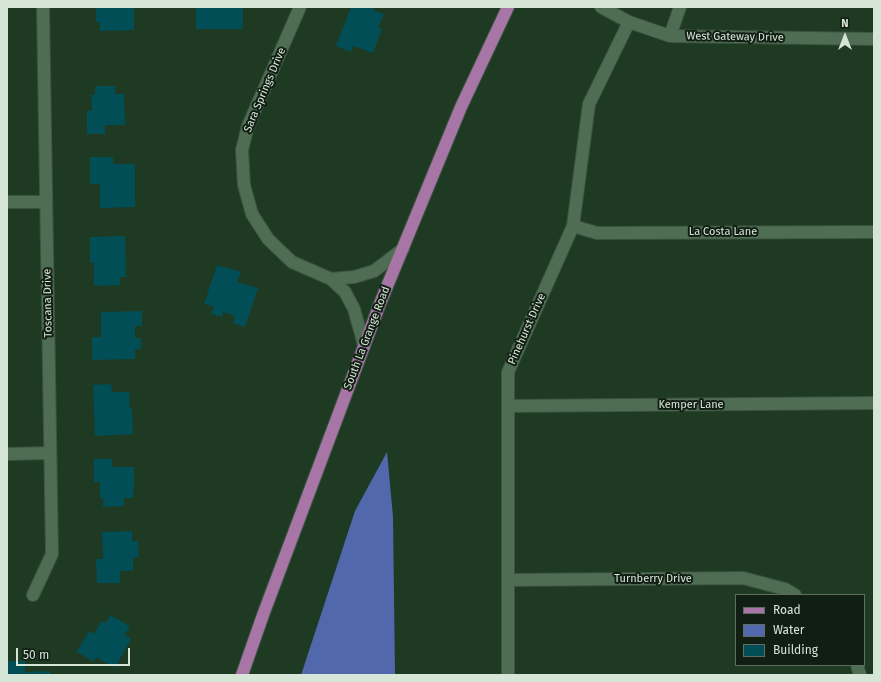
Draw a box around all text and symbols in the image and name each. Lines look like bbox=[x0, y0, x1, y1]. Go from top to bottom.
north arrow bbox=[825, 16, 865, 56]
text: N bbox=[841, 17, 849, 30]
street label: West Gateway Drive bbox=[686, 30, 784, 44]
street label: Sara Springs Drive bbox=[241, 46, 289, 134]
street label: La Costa Lane bbox=[689, 225, 757, 239]
street label: Toscana Drive bbox=[41, 268, 55, 338]
street label: South La Grange Road bbox=[341, 285, 393, 391]
street label: Pinehurst Drive bbox=[505, 291, 549, 367]
street label: Kemper Lane bbox=[658, 398, 724, 412]
street label: Turnberry Drive bbox=[614, 572, 692, 586]
legend bbox=[735, 594, 865, 666]
text: Road bbox=[773, 603, 801, 617]
text: Water bbox=[773, 623, 804, 637]
scale bar bbox=[18, 640, 132, 666]
text: Building bbox=[773, 643, 818, 657]
text: 50 m bbox=[23, 648, 49, 662]

